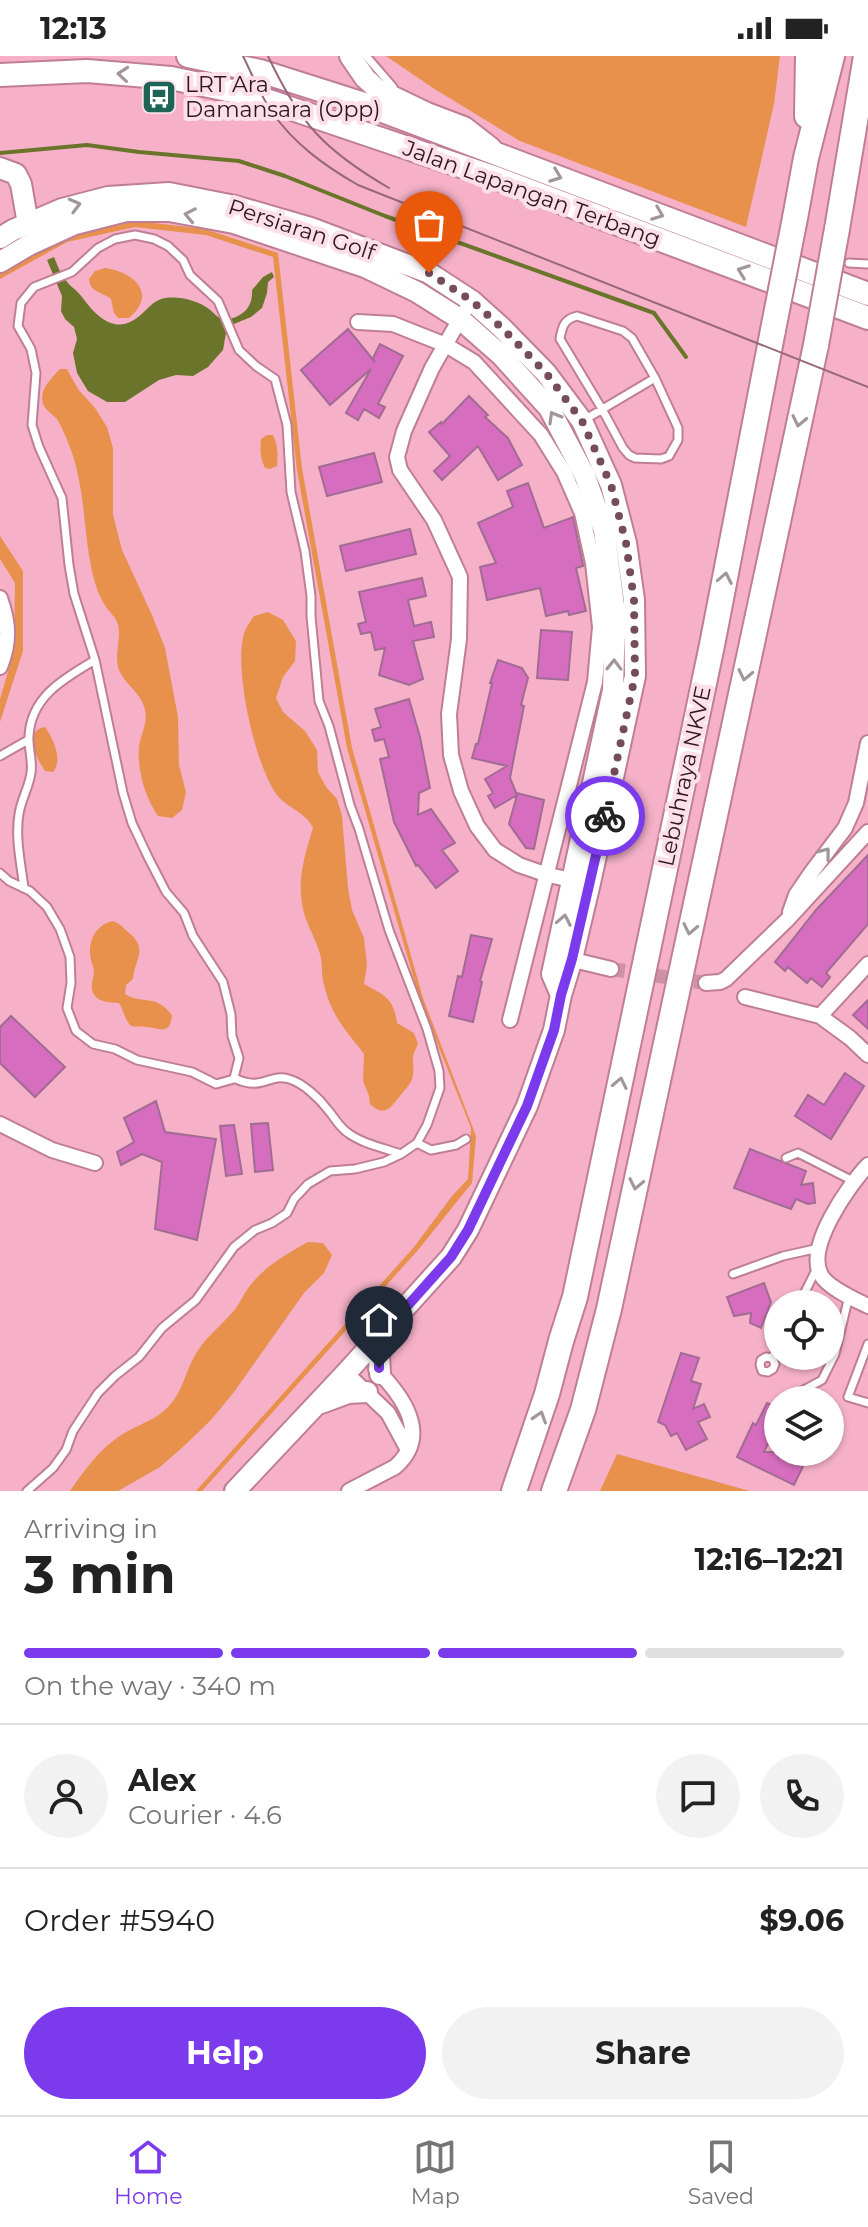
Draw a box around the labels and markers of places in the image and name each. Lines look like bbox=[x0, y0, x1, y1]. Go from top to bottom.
place label: LRT Ara Damansara (Opp) bbox=[185, 71, 381, 123]
bus stop icon: LRT Ara Damansara (Opp) bbox=[140, 78, 178, 116]
pin bbox=[395, 191, 463, 273]
pin bbox=[345, 1286, 413, 1368]

